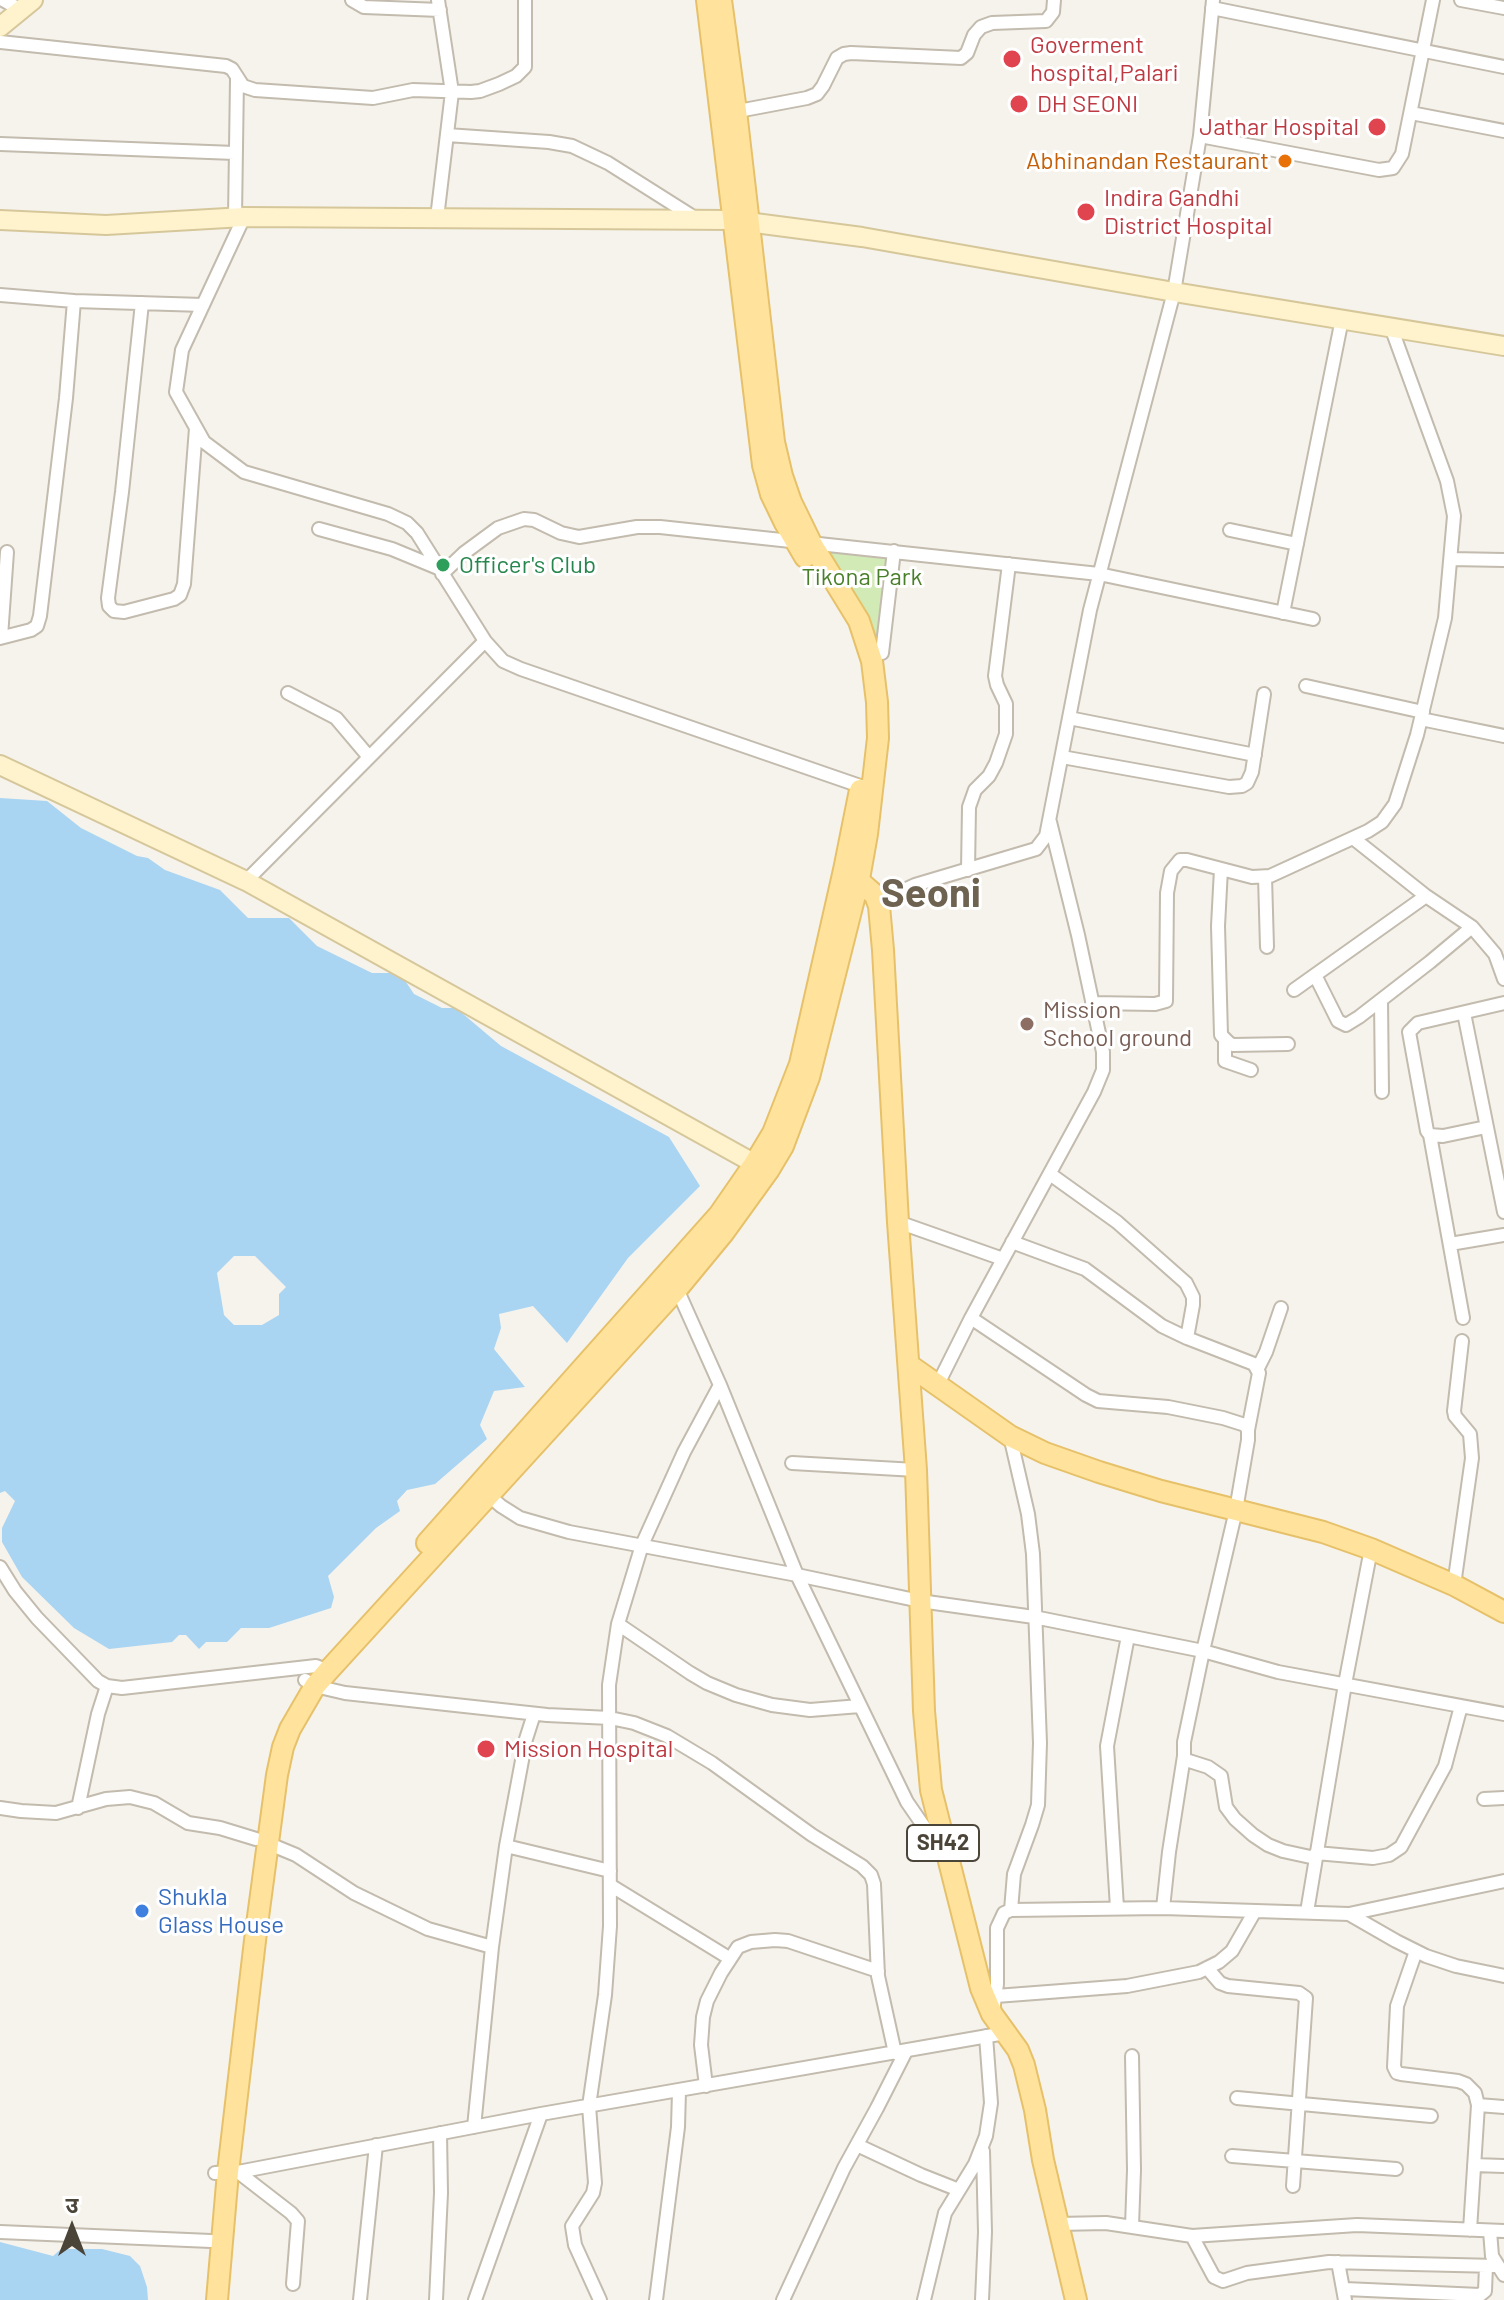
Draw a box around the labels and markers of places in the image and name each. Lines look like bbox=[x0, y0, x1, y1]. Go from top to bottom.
place label: Goverment hospital,Palari bbox=[1030, 31, 1179, 87]
marker: Goverment hospital,Palari bbox=[1001, 48, 1023, 70]
place label: DH SEONI bbox=[1037, 90, 1138, 118]
marker: DH SEONI bbox=[1008, 93, 1030, 115]
place label: Jathar Hospital bbox=[1199, 113, 1359, 141]
marker: Jathar Hospital bbox=[1366, 116, 1388, 138]
place label: Abhinandan Restaurant bbox=[1026, 147, 1269, 175]
marker: Abhinandan Restaurant bbox=[1276, 152, 1294, 170]
place label: Indira Gandhi District Hospital bbox=[1104, 184, 1272, 240]
marker: Indira Gandhi District Hospital bbox=[1075, 201, 1097, 223]
place label: Officer's Club bbox=[459, 551, 596, 579]
marker: Officer's Club bbox=[434, 556, 452, 574]
place label: Mission School ground bbox=[1043, 996, 1192, 1052]
marker: Mission School ground bbox=[1018, 1015, 1036, 1033]
place label: Mission Hospital bbox=[504, 1735, 673, 1763]
marker: Mission Hospital bbox=[475, 1738, 497, 1760]
place label: Shukla Glass House bbox=[158, 1883, 284, 1939]
marker: Shukla Glass House bbox=[133, 1902, 151, 1920]

